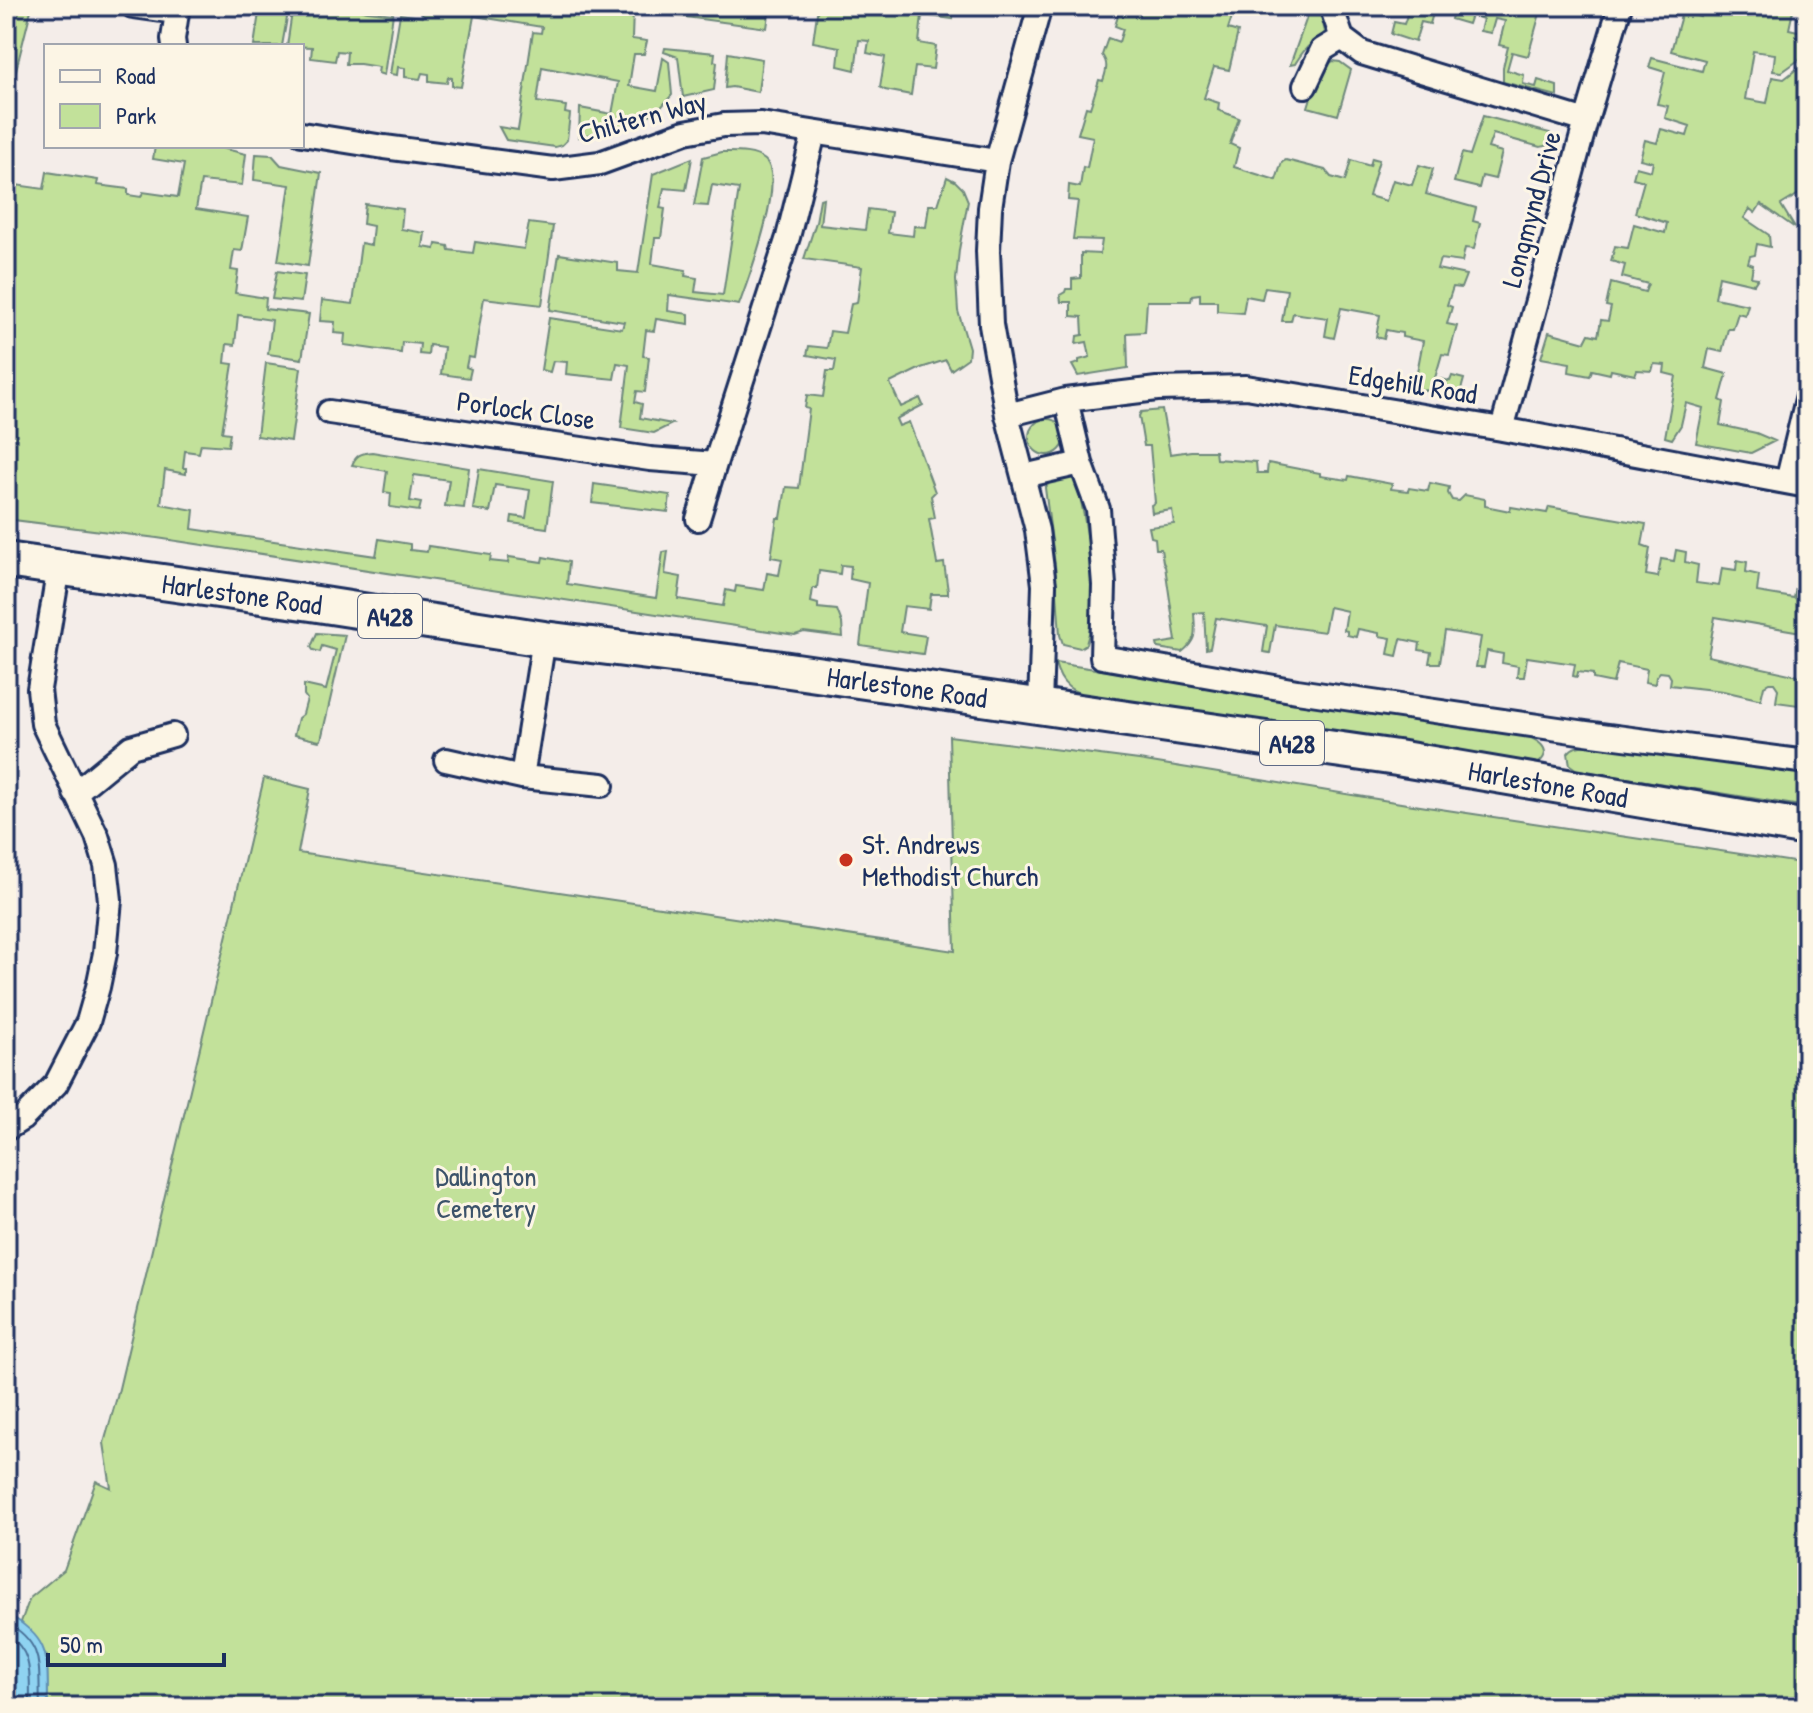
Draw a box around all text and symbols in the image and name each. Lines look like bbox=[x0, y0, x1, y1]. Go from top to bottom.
legend bbox=[44, 44, 304, 148]
text: Road bbox=[116, 59, 155, 91]
street label: Chiltern Way bbox=[574, 82, 711, 152]
text: Park bbox=[116, 99, 156, 131]
street label: Longmynd Drive bbox=[1492, 127, 1570, 291]
street label: Edgehill Road bbox=[1346, 355, 1480, 413]
street label: Porlock Close bbox=[454, 381, 598, 439]
street label: Harlestone Road bbox=[159, 564, 325, 624]
road number: A428 bbox=[358, 594, 422, 638]
street label: Harlestone Road bbox=[824, 657, 990, 717]
road number: A428 bbox=[1260, 721, 1324, 765]
street label: Harlestone Road bbox=[1465, 751, 1631, 817]
place label: St. Andrews Methodist Church bbox=[862, 825, 1038, 895]
marker: St. Andrews Methodist Church bbox=[837, 851, 855, 869]
park label: Dallington Cemetery bbox=[435, 1157, 537, 1227]
scale bar bbox=[48, 1617, 224, 1667]
text: 50 m bbox=[60, 1628, 103, 1660]

